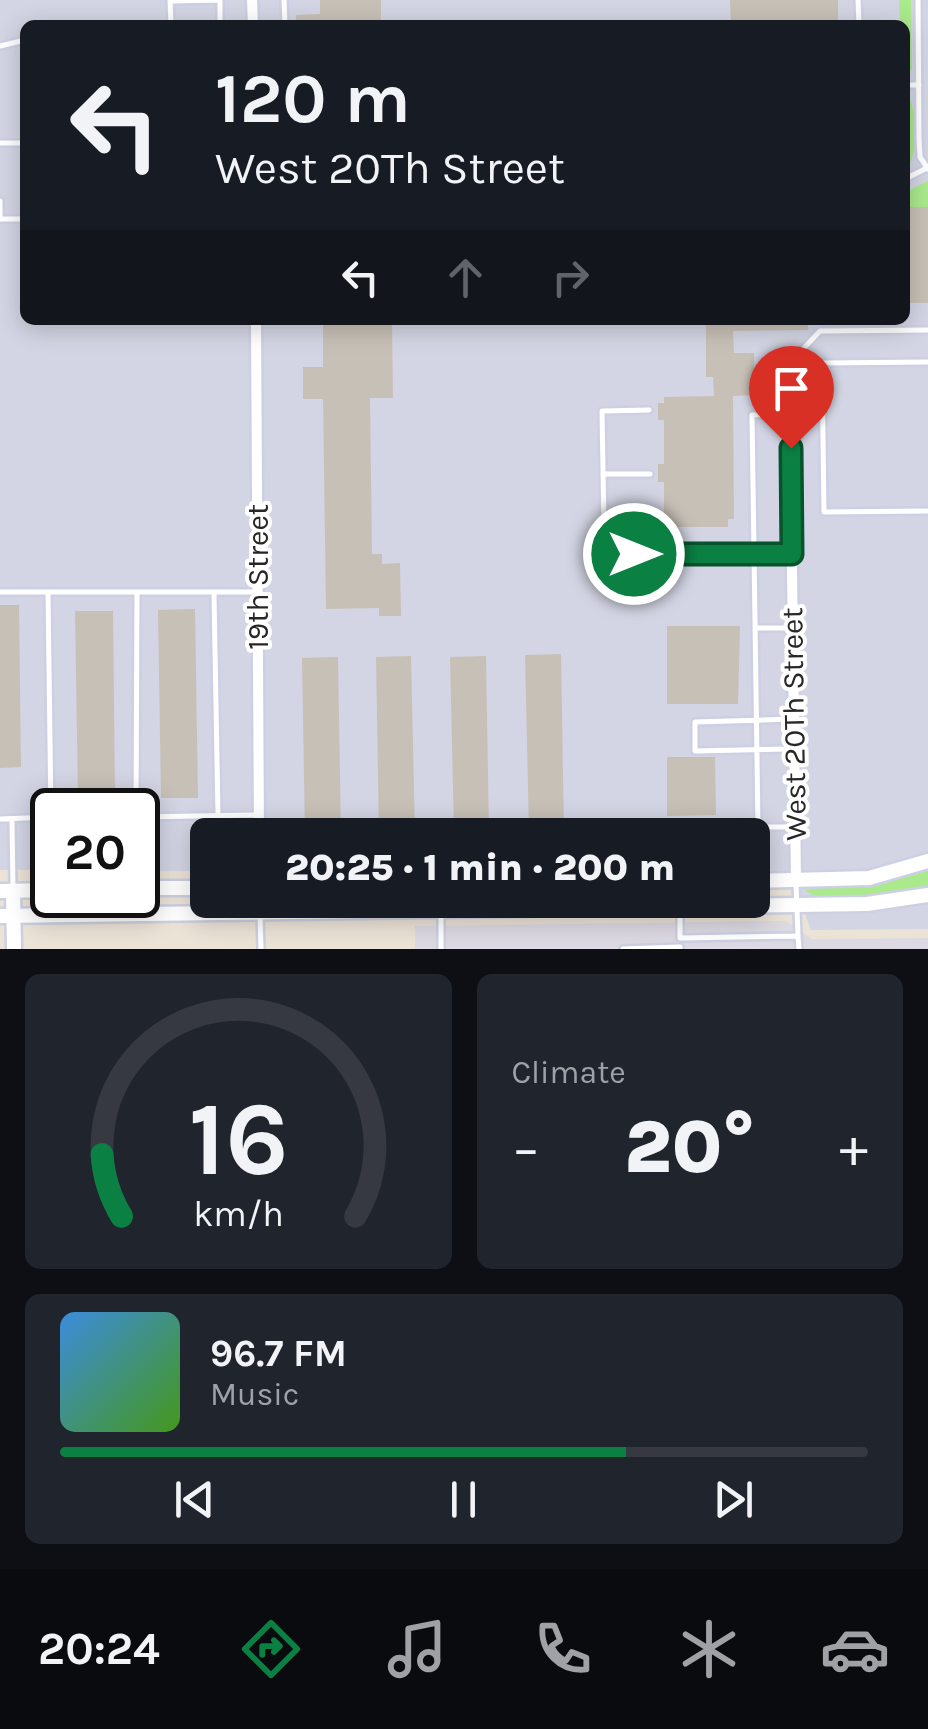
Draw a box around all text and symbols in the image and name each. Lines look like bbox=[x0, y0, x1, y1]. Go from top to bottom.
text: 120 m bbox=[215, 58, 411, 140]
icon: left bbox=[50, 60, 180, 190]
text: West 20Th Street bbox=[215, 142, 565, 194]
icon: left bbox=[333, 250, 388, 305]
icon: ahead bbox=[438, 250, 493, 305]
icon: right bbox=[543, 250, 598, 305]
pin bbox=[749, 346, 834, 449]
icon: arrive bbox=[764, 361, 819, 416]
position arrow bbox=[582, 502, 686, 606]
street label: 19th Street bbox=[240, 504, 276, 650]
street label: West 20Th Street bbox=[774, 607, 814, 841]
speed limit sign: 20 bbox=[30, 788, 160, 918]
text: 20:25 · 1 min · 200 m bbox=[285, 845, 675, 890]
text: Climate bbox=[512, 1054, 626, 1091]
text: 16 bbox=[188, 1079, 288, 1200]
text: 20° bbox=[624, 1103, 755, 1191]
text: − bbox=[512, 1116, 540, 1180]
text: + bbox=[839, 1116, 868, 1180]
text: km/h bbox=[193, 1193, 284, 1235]
text: 96.7 FM bbox=[210, 1331, 347, 1376]
text: Music bbox=[210, 1376, 299, 1413]
icon: previous bbox=[167, 1472, 222, 1527]
icon: pause bbox=[436, 1472, 491, 1527]
icon: next bbox=[706, 1472, 761, 1527]
icon: directions bbox=[236, 1614, 306, 1684]
icon: music bbox=[382, 1614, 452, 1684]
icon: phone bbox=[528, 1614, 598, 1684]
icon: climate bbox=[674, 1614, 744, 1684]
icon: car bbox=[820, 1614, 890, 1684]
text: 20:24 bbox=[38, 1623, 160, 1675]

